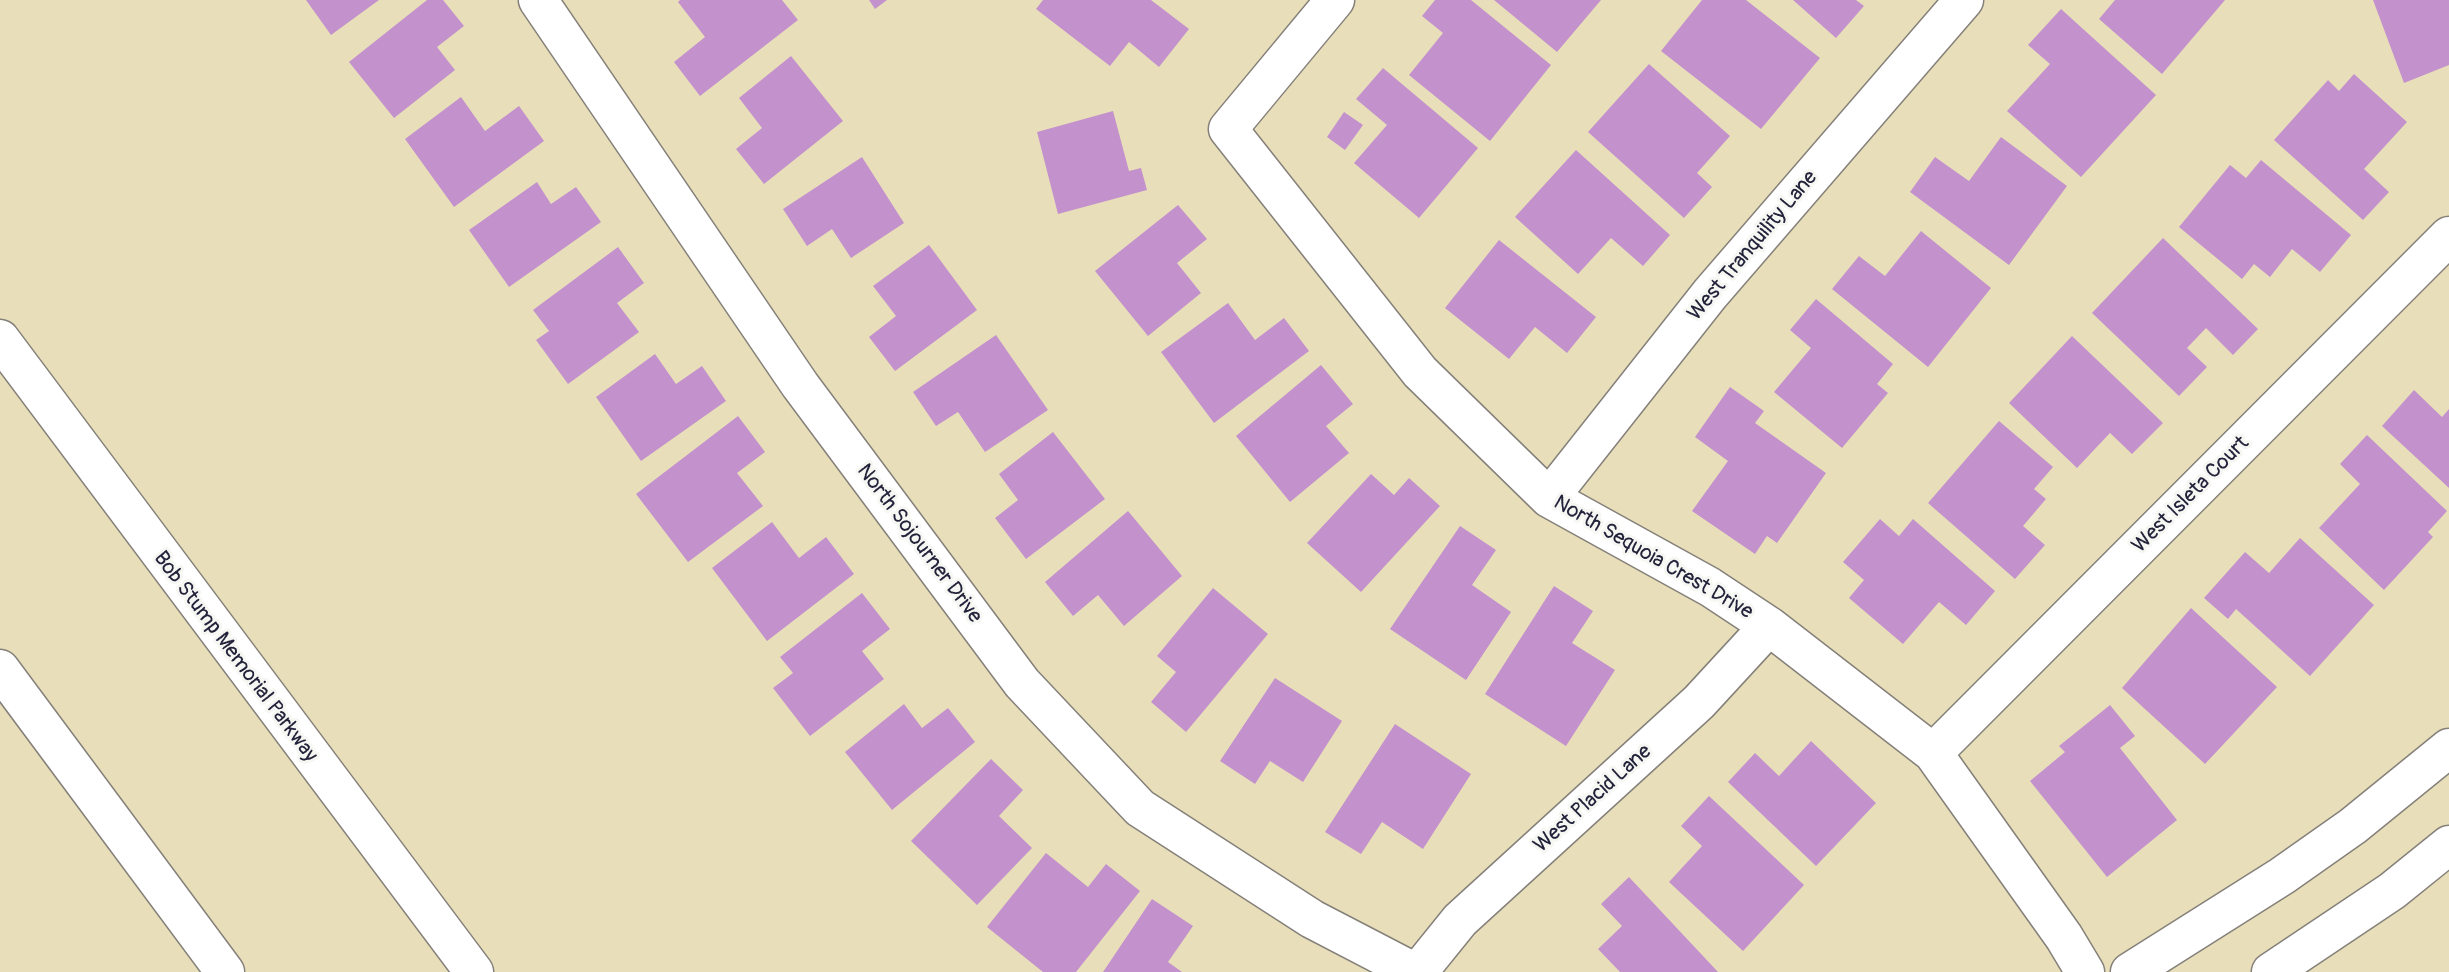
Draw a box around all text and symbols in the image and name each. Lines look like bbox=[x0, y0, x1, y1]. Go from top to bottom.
street label: West Tranquility Lane bbox=[1683, 166, 1823, 326]
street label: West Isleta Court bbox=[2127, 431, 2255, 559]
street label: North Sojourner Drive bbox=[851, 459, 987, 629]
street label: North Sequoia Crest Drive bbox=[1549, 491, 1757, 625]
street label: Bob Stump Memorial Parkway bbox=[148, 547, 322, 767]
street label: West Placid Lane bbox=[1529, 740, 1657, 858]

